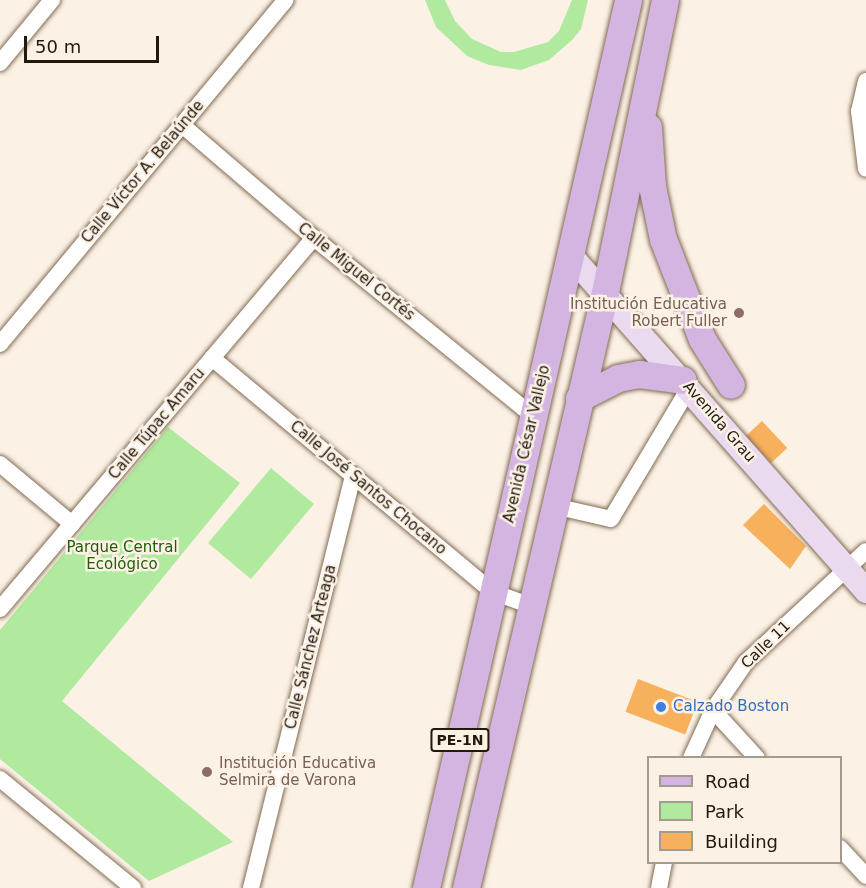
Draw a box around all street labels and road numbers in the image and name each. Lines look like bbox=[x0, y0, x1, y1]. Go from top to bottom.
street label: Calle Víctor A. Belaúnde bbox=[78, 97, 208, 247]
street label: Calle Miguel Cortés bbox=[294, 219, 418, 325]
street label: Avenida César Vallejo bbox=[500, 363, 554, 525]
street label: Calle Túpac Amaru bbox=[105, 365, 209, 483]
street label: Avenida Grau bbox=[679, 378, 759, 466]
street label: Calle José Santos Chocano bbox=[286, 417, 450, 559]
street label: Calle Sánchez Arteaga bbox=[282, 563, 340, 731]
street label: Calle 11 bbox=[738, 617, 794, 673]
road number: PE-1N bbox=[430, 729, 490, 751]

